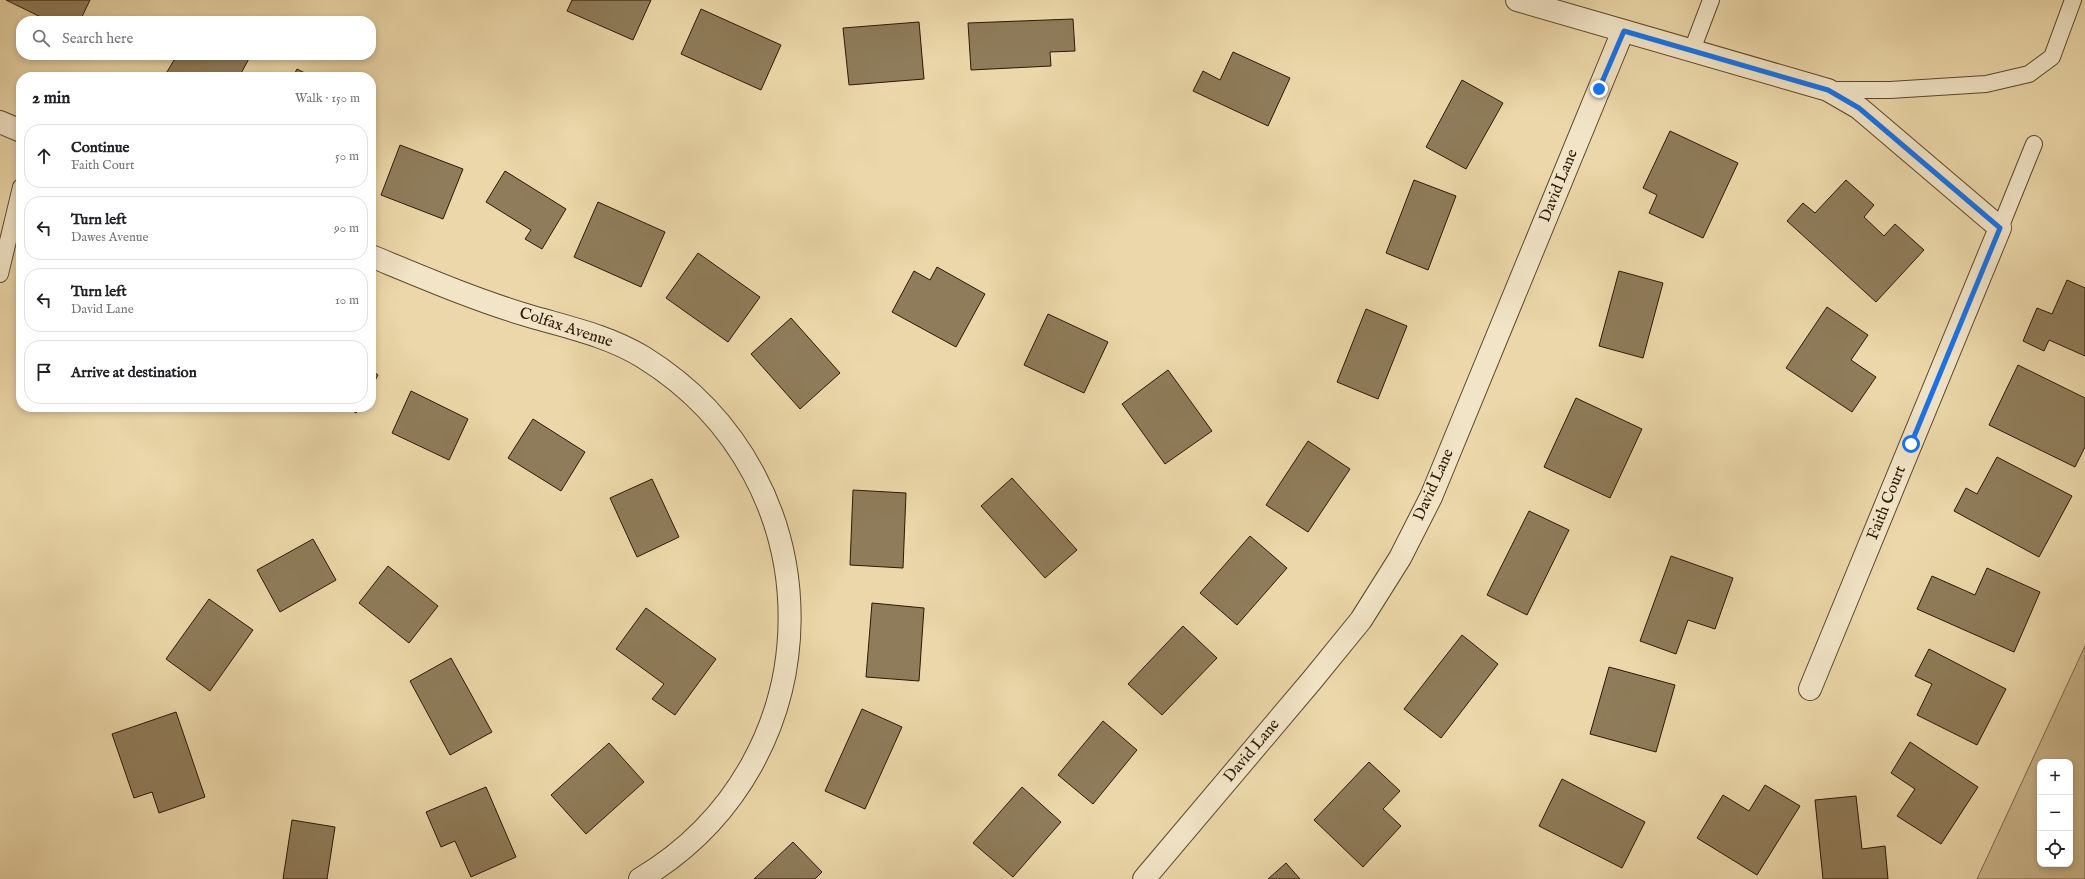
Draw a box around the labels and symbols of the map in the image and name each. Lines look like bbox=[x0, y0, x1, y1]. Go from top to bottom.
route end bbox=[1590, 80, 1608, 98]
street label: David Lane bbox=[1535, 147, 1583, 225]
street label: Colfax Avenue bbox=[517, 303, 615, 353]
route start bbox=[1902, 435, 1920, 453]
street label: David Lane bbox=[1409, 446, 1459, 524]
street label: Faith Court bbox=[1863, 463, 1911, 543]
street label: David Lane bbox=[1220, 715, 1284, 787]

